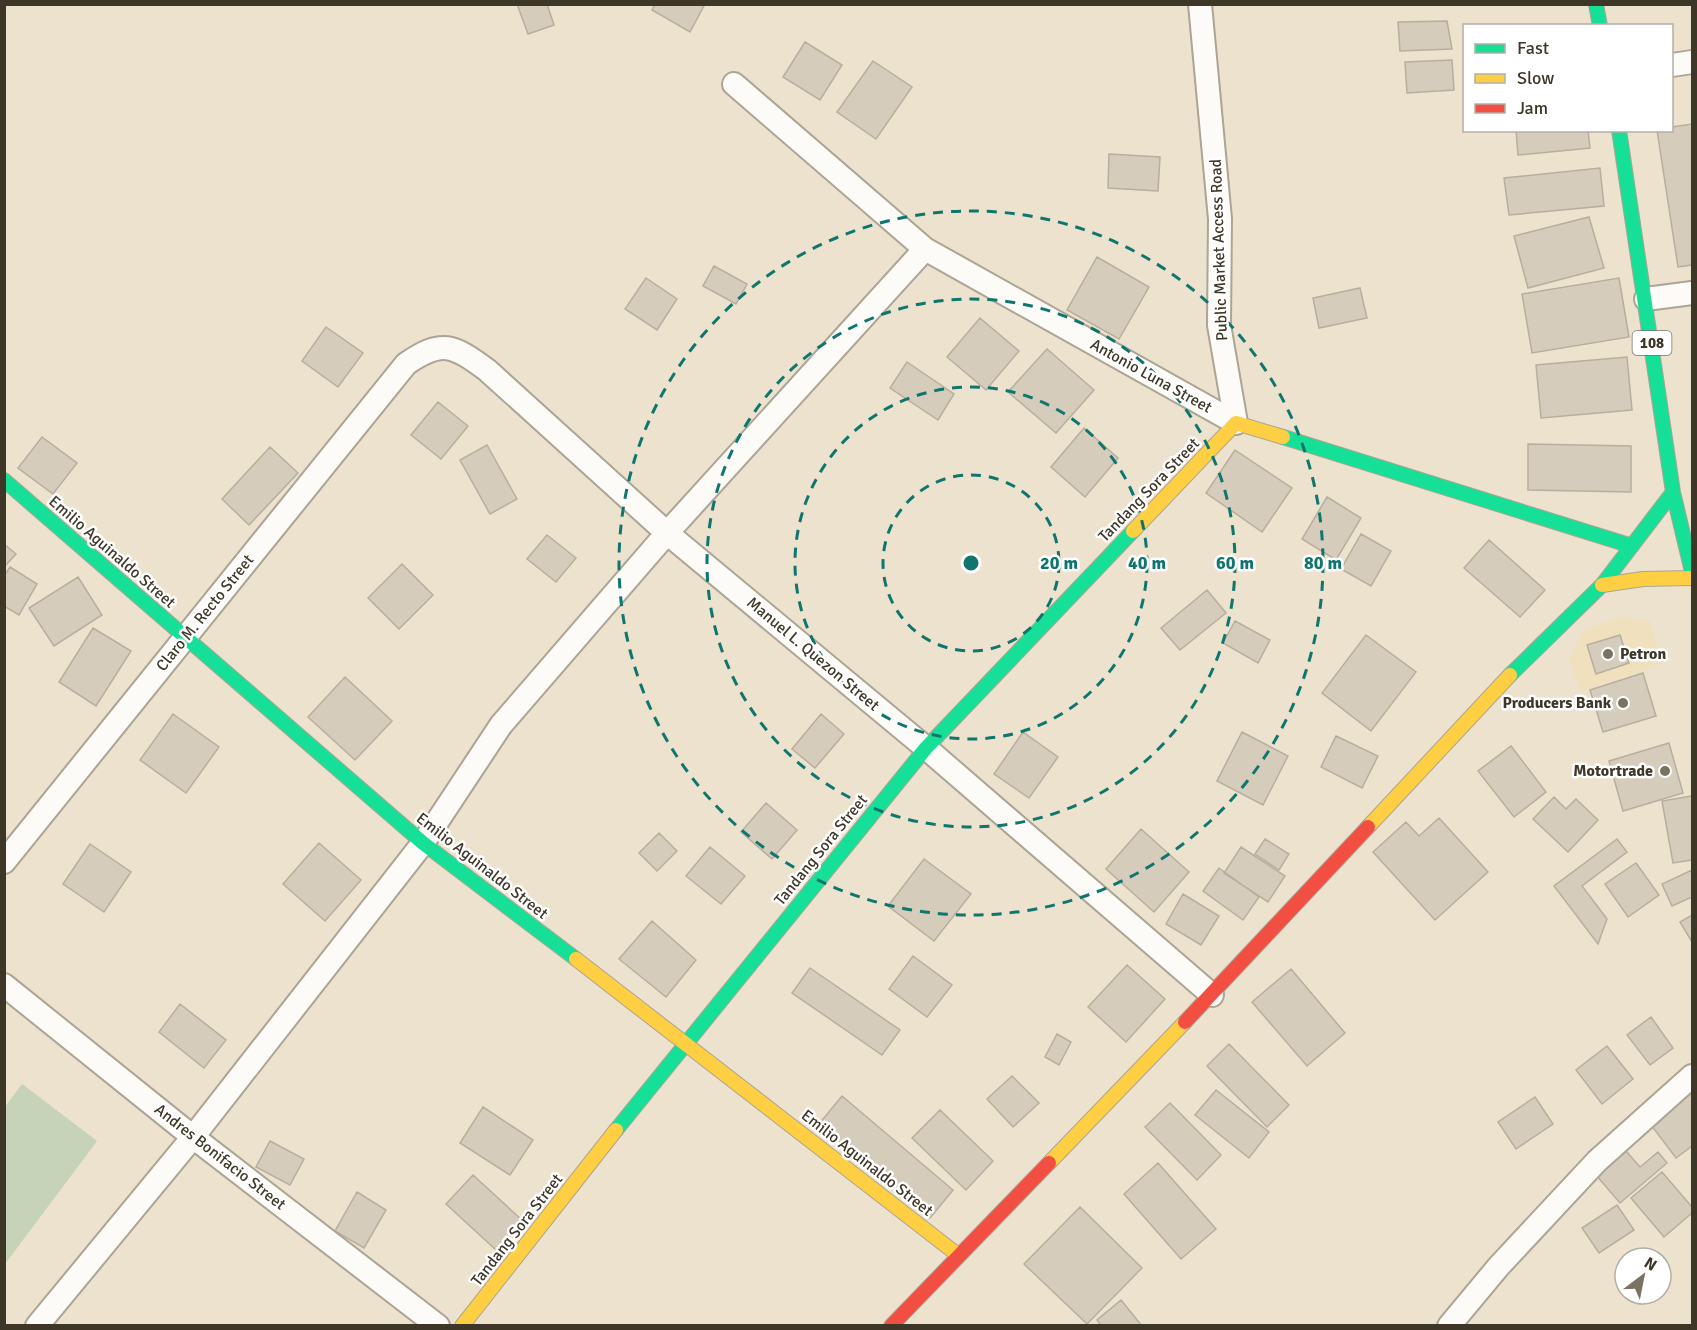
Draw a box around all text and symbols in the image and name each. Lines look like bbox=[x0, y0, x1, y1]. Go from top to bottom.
legend bbox=[1463, 24, 1673, 132]
text: Fast bbox=[1517, 37, 1549, 59]
text: Slow bbox=[1517, 67, 1554, 89]
text: Jam bbox=[1517, 97, 1548, 119]
street label: Public Market Access Road bbox=[1206, 159, 1232, 341]
road number: 108 bbox=[1632, 331, 1672, 355]
street label: Antonio Luna Street bbox=[1087, 334, 1216, 418]
street label: Tandang Sora Street bbox=[1094, 433, 1204, 546]
street label: Emilio Aguinaldo Street bbox=[44, 491, 180, 613]
street label: Claro M. Recto Street bbox=[152, 550, 258, 675]
text: 20 m bbox=[1040, 552, 1078, 574]
text: 40 m bbox=[1128, 552, 1166, 574]
text: 60 m bbox=[1216, 552, 1254, 574]
text: 80 m bbox=[1304, 552, 1342, 574]
centre of rings bbox=[961, 553, 981, 573]
street label: Manuel L. Quezon Street bbox=[743, 593, 884, 716]
place label: Petron bbox=[1620, 644, 1666, 664]
marker: Petron bbox=[1601, 647, 1615, 661]
place label: Producers Bank bbox=[1502, 693, 1612, 713]
marker: Producers Bank bbox=[1616, 696, 1630, 710]
place label: Motortrade bbox=[1573, 761, 1653, 781]
marker: Motortrade bbox=[1658, 764, 1672, 778]
street label: Tandang Sora Street bbox=[770, 790, 872, 910]
street label: Emilio Aguinaldo Street bbox=[412, 808, 552, 924]
street label: Andres Bonifacio Street bbox=[150, 1100, 290, 1215]
street label: Emilio Aguinaldo Street bbox=[797, 1105, 937, 1221]
street label: Tandang Sora Street bbox=[467, 1170, 567, 1290]
north arrow bbox=[1613, 1246, 1673, 1306]
text: N bbox=[1640, 1253, 1660, 1276]

